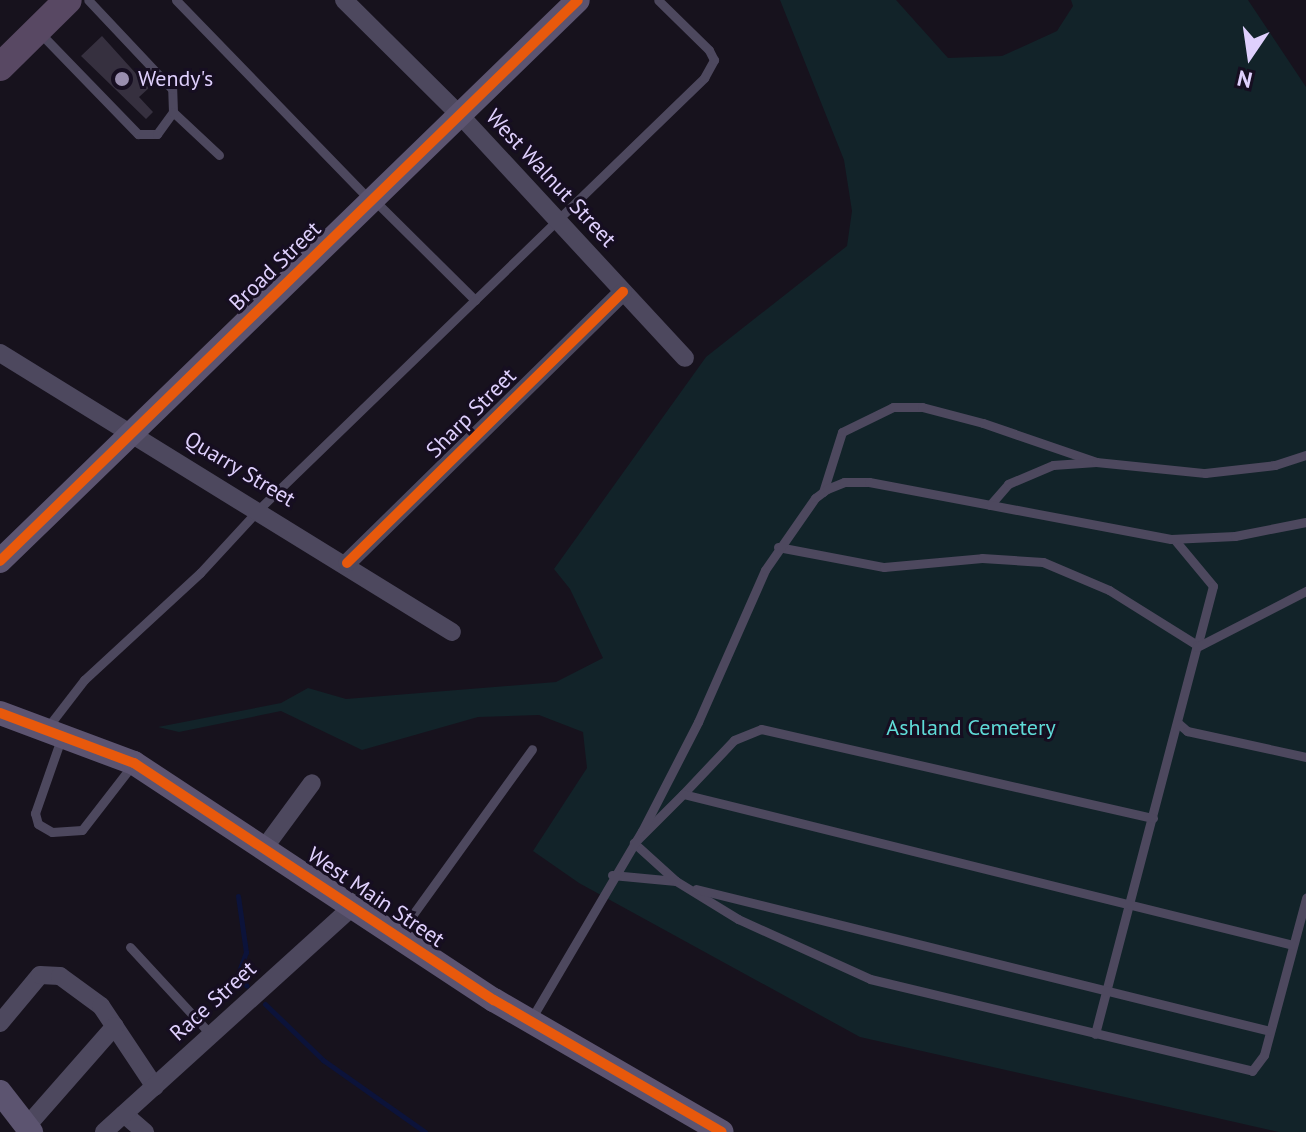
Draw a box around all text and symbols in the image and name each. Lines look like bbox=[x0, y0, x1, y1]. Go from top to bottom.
north arrow bbox=[1210, 16, 1290, 96]
text: N bbox=[1234, 64, 1255, 95]
place label: Wendy's bbox=[138, 66, 213, 92]
marker: Wendy's bbox=[113, 70, 131, 88]
street label: West Walnut Street bbox=[480, 103, 622, 253]
street label: Broad Street bbox=[224, 216, 326, 316]
street label: Sharp Street bbox=[421, 363, 521, 463]
street label: Quarry Street bbox=[180, 425, 300, 513]
park label: Ashland Cemetery bbox=[886, 715, 1056, 741]
street label: West Main Street bbox=[303, 841, 449, 953]
street label: Race Street bbox=[165, 956, 261, 1046]

